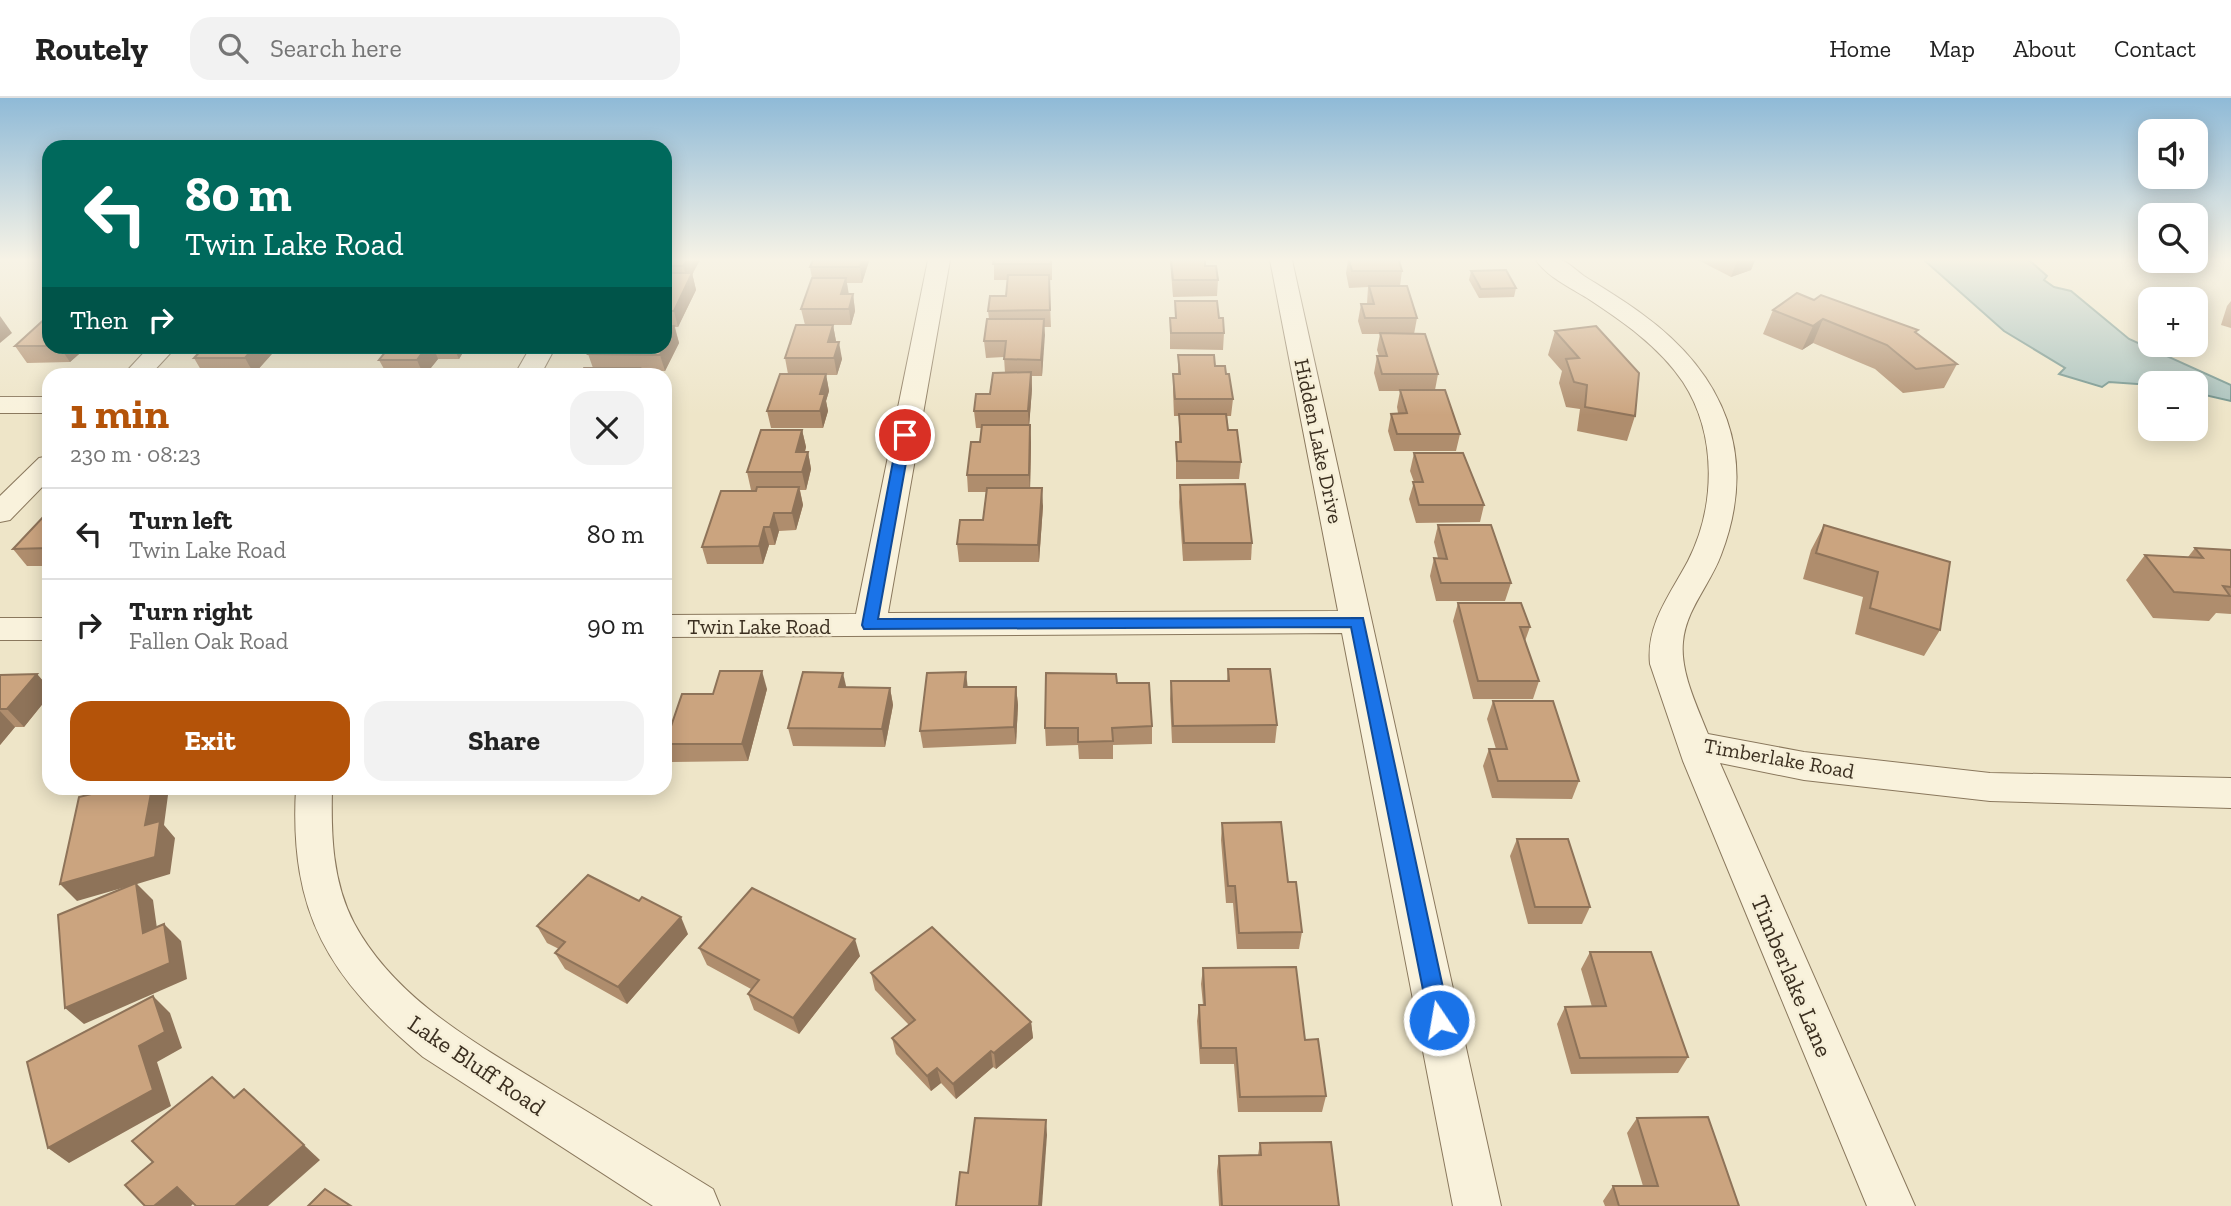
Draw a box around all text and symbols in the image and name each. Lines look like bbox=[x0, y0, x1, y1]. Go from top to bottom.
search box bbox=[190, 17, 680, 80]
text: Routely bbox=[35, 29, 148, 68]
icon: search bbox=[214, 29, 252, 67]
text: Search here bbox=[270, 32, 402, 64]
text: Home bbox=[1829, 34, 1891, 63]
text: Map bbox=[1929, 34, 1975, 63]
text: About bbox=[2013, 34, 2076, 63]
text: Contact bbox=[2114, 34, 2196, 63]
map controls bbox=[2138, 119, 2208, 441]
button: sound bbox=[2138, 119, 2208, 189]
text: 80 m bbox=[185, 165, 292, 224]
icon: left bbox=[70, 168, 161, 259]
button: search bbox=[2138, 203, 2208, 273]
text: Twin Lake Road bbox=[185, 225, 403, 263]
button: + bbox=[2138, 287, 2208, 357]
icon: right bbox=[142, 301, 180, 339]
text: Then bbox=[70, 304, 128, 336]
street label: Hidden Lake Drive bbox=[1289, 356, 1349, 526]
button: − bbox=[2138, 371, 2208, 441]
text: 1 min bbox=[70, 388, 169, 439]
button: close bbox=[570, 391, 644, 465]
pin bbox=[875, 405, 935, 465]
icon: arrive bbox=[886, 416, 924, 454]
text: 230 m · 08:23 bbox=[70, 440, 201, 468]
text: Turn left bbox=[129, 504, 232, 536]
icon: left bbox=[70, 515, 108, 553]
text: 80 m bbox=[587, 518, 644, 550]
text: Twin Lake Road bbox=[129, 536, 286, 564]
text: Turn right bbox=[129, 595, 252, 627]
icon: right bbox=[70, 606, 108, 644]
text: 90 m bbox=[587, 609, 644, 641]
street label: Twin Lake Road bbox=[687, 614, 831, 639]
text: Fallen Oak Road bbox=[129, 627, 288, 655]
button: Exit bbox=[70, 701, 350, 781]
button: Share bbox=[364, 701, 644, 781]
street label: Timberlake Road bbox=[1702, 732, 1857, 784]
street label: Timberlake Lane bbox=[1745, 891, 1839, 1061]
position arrow bbox=[1402, 983, 1476, 1057]
street label: Lake Bluff Road bbox=[403, 1008, 551, 1122]

